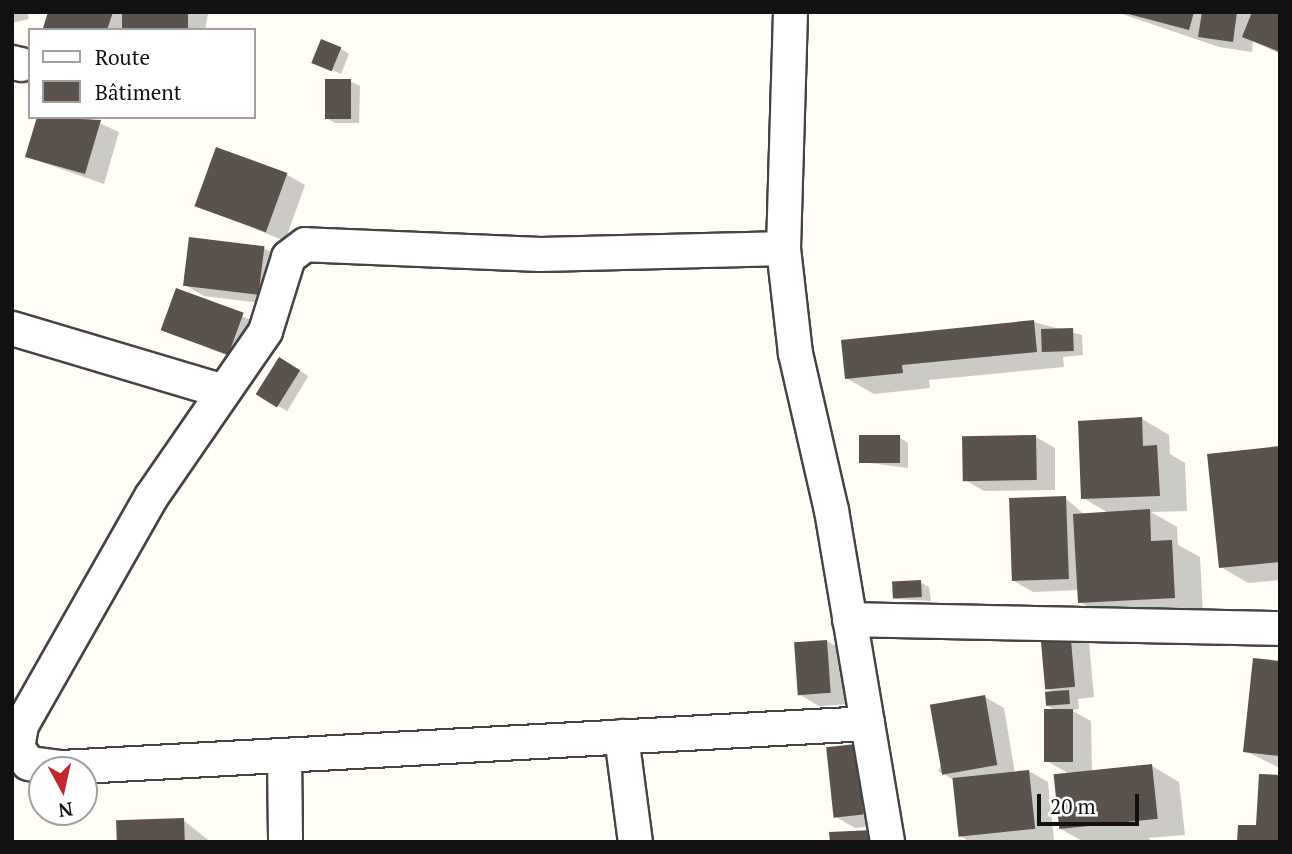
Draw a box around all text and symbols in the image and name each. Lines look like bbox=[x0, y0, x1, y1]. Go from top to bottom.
legend bbox=[28, 28, 256, 119]
text: Route bbox=[95, 43, 150, 71]
text: Bâtiment bbox=[95, 78, 182, 106]
north arrow bbox=[28, 756, 98, 826]
scale bar bbox=[1040, 780, 1142, 824]
text: 20 m bbox=[1050, 792, 1096, 820]
text: N bbox=[57, 797, 75, 824]

